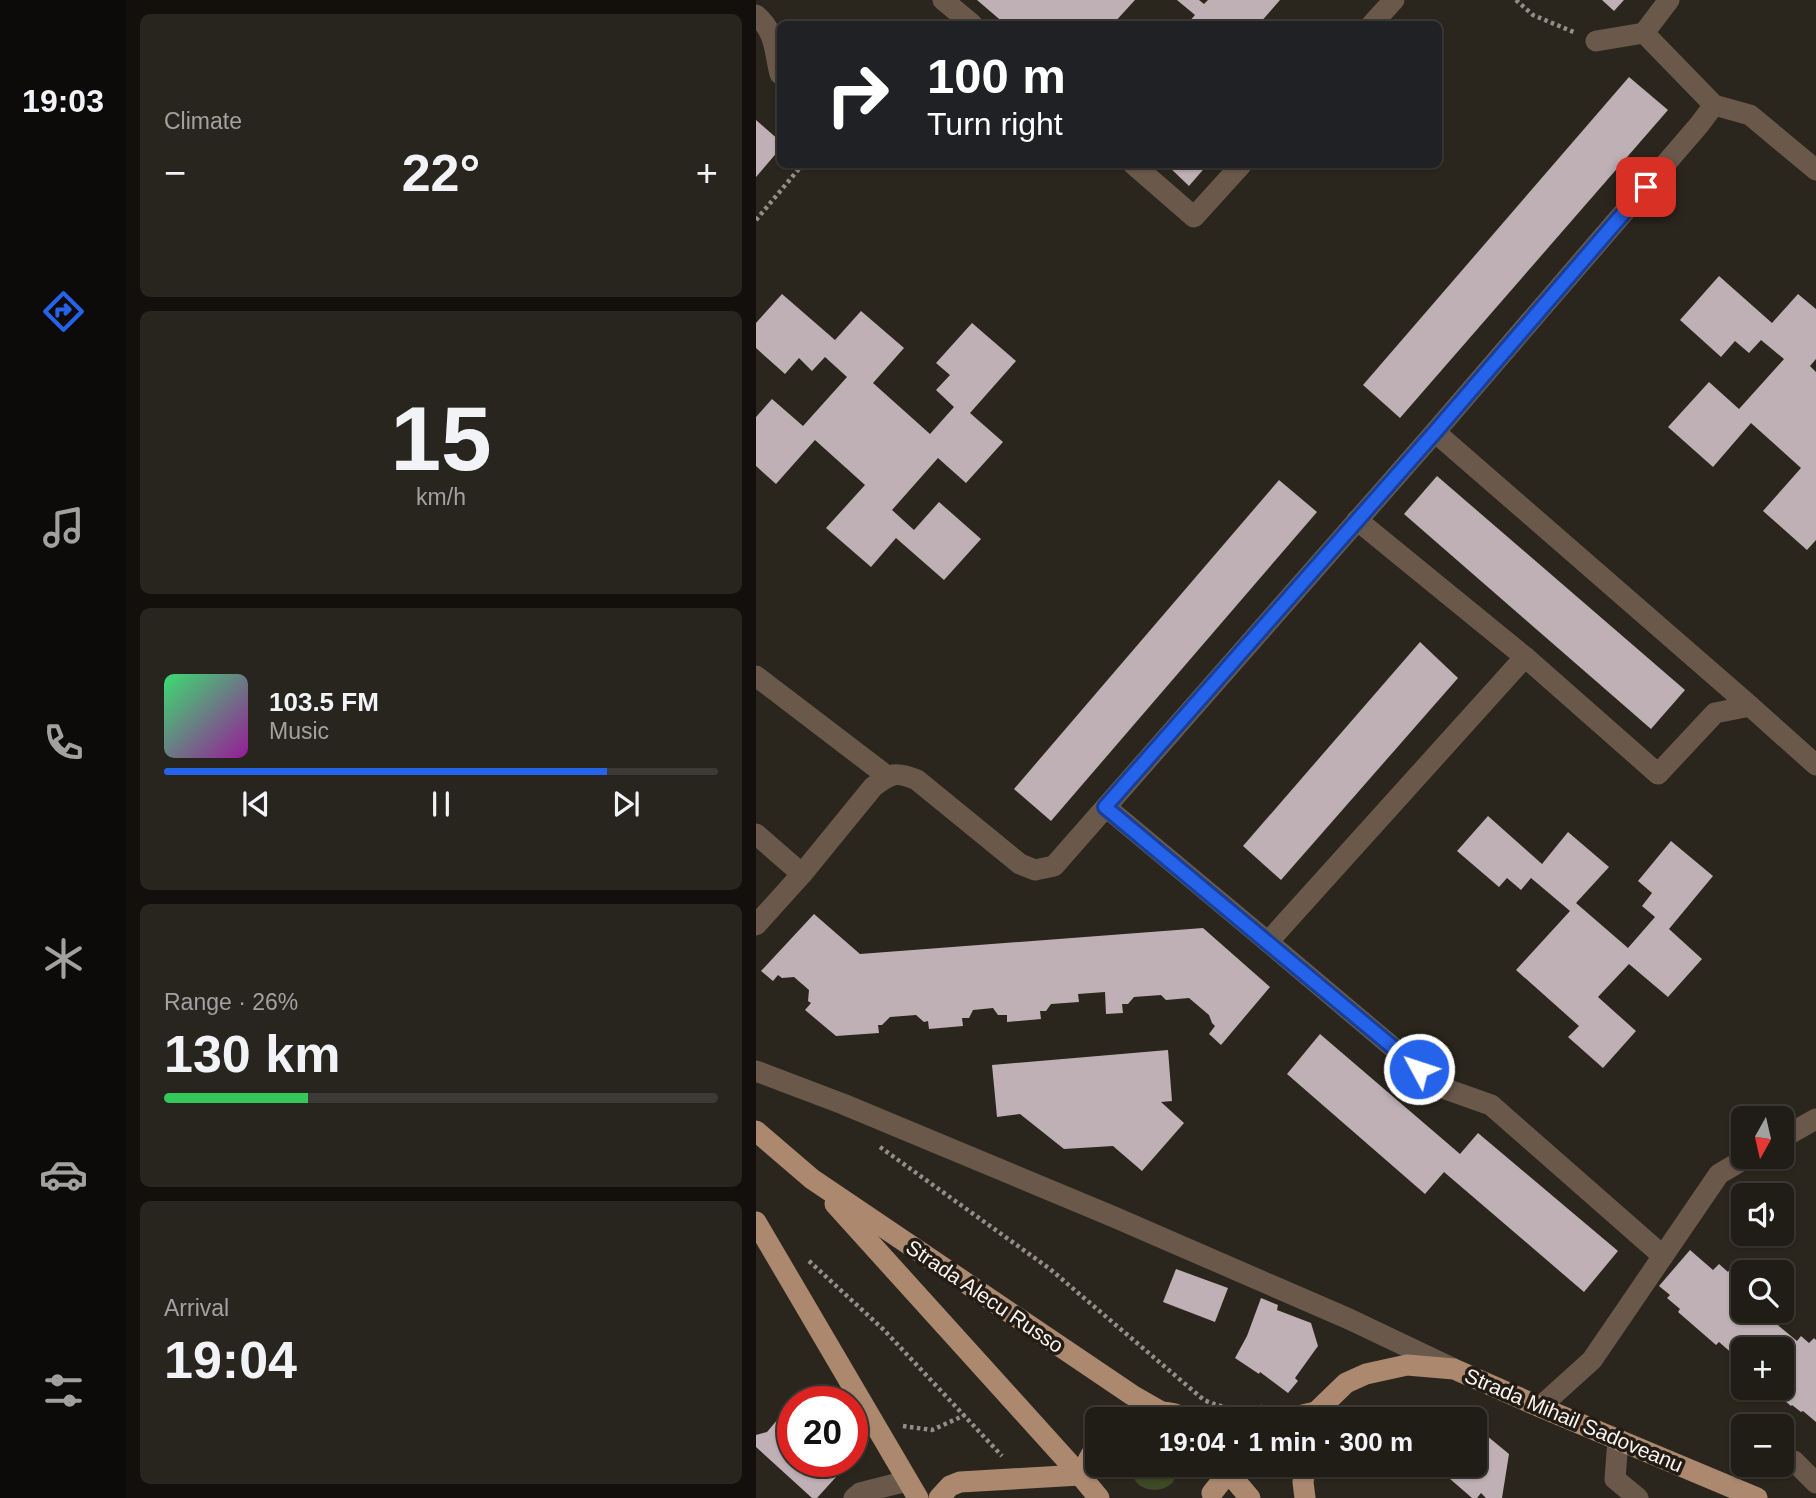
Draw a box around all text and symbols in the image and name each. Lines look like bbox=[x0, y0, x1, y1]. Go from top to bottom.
icon: right bbox=[812, 49, 903, 140]
text: 100 m bbox=[927, 49, 1066, 103]
text: 19:03 bbox=[22, 83, 104, 119]
text: Turn right bbox=[927, 106, 1063, 142]
text: Climate bbox=[164, 108, 242, 134]
text: 22° bbox=[402, 144, 480, 202]
text: − bbox=[164, 152, 186, 194]
text: + bbox=[696, 152, 718, 194]
pin bbox=[1616, 157, 1676, 217]
icon: arrive bbox=[1627, 168, 1665, 206]
icon: directions bbox=[39, 287, 88, 336]
text: 15 bbox=[390, 388, 492, 489]
text: km/h bbox=[416, 484, 466, 510]
icon: music bbox=[39, 503, 88, 552]
text: 103.5 FM bbox=[269, 687, 379, 717]
icon: phone bbox=[39, 718, 88, 767]
text: Music bbox=[269, 718, 329, 744]
icon: previous bbox=[237, 785, 275, 823]
icon: pause bbox=[422, 785, 460, 823]
icon: next bbox=[607, 785, 645, 823]
icon: climate bbox=[39, 934, 88, 983]
text: Range · 26% bbox=[164, 989, 298, 1015]
text: 130 km bbox=[164, 1025, 340, 1083]
position arrow bbox=[1382, 1032, 1456, 1106]
north arrow bbox=[1731, 1106, 1794, 1169]
map controls bbox=[1731, 1106, 1794, 1477]
icon: car bbox=[39, 1150, 88, 1199]
button: sound bbox=[1731, 1183, 1794, 1246]
street label: Strada Alecu Russo bbox=[902, 1235, 1068, 1357]
button: search bbox=[1731, 1260, 1794, 1323]
text: Arrival bbox=[164, 1295, 229, 1321]
text: 19:04 bbox=[164, 1331, 297, 1389]
button: + bbox=[1731, 1337, 1794, 1400]
street label: Strada Mihail Sadoveanu bbox=[1462, 1364, 1686, 1476]
icon: filters bbox=[39, 1366, 88, 1415]
speed limit sign: 20 bbox=[777, 1386, 868, 1477]
button: − bbox=[1731, 1414, 1794, 1477]
text: 19:04 · 1 min · 300 m bbox=[1159, 1427, 1413, 1457]

